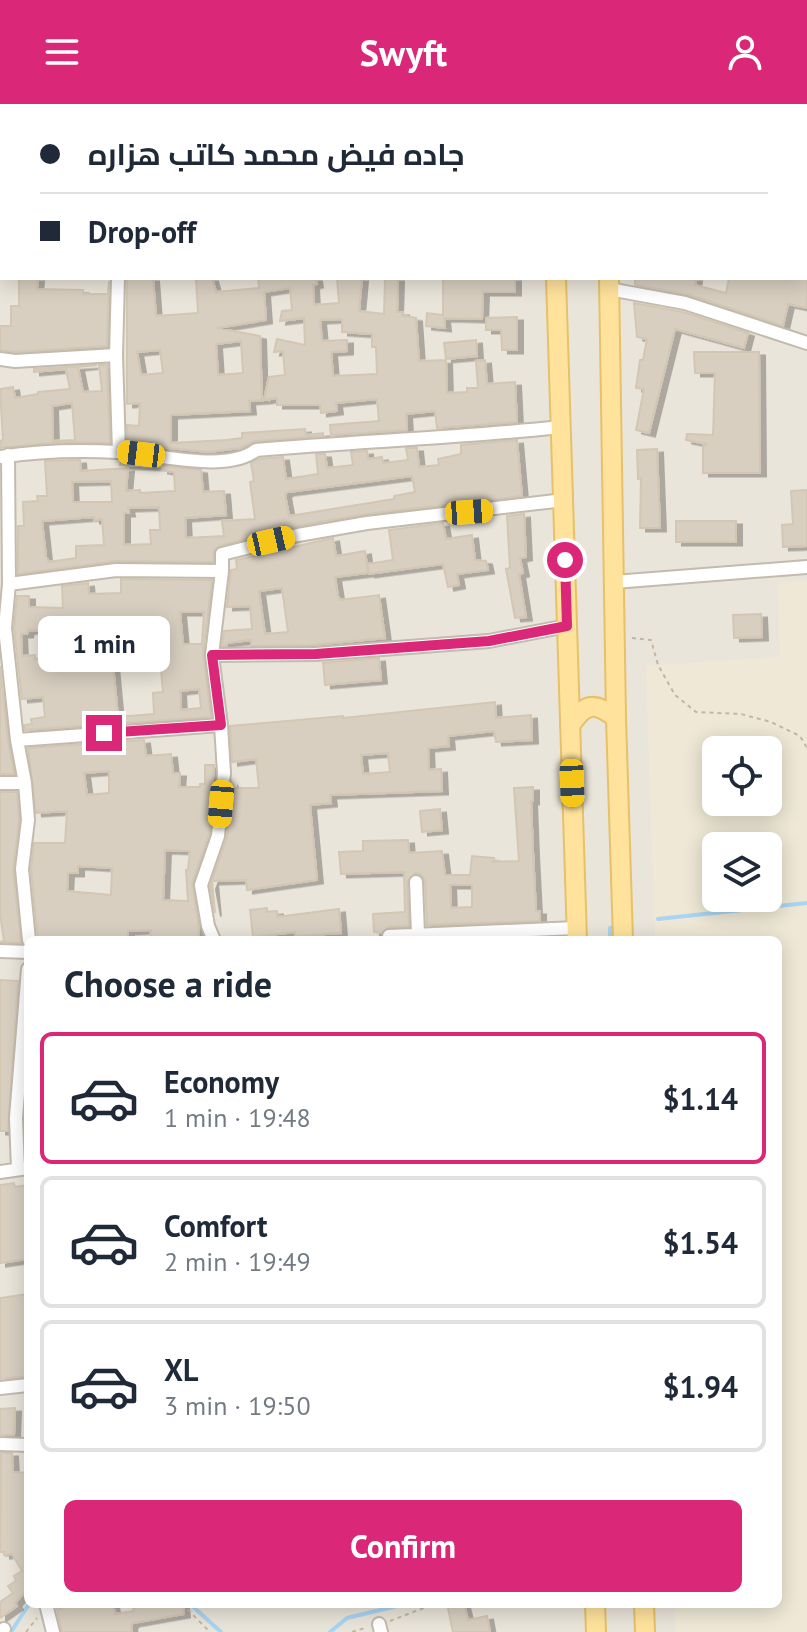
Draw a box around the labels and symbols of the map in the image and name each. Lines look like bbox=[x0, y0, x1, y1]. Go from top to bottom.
car bbox=[116, 439, 166, 469]
car bbox=[444, 498, 494, 526]
car bbox=[245, 524, 297, 558]
route start bbox=[547, 542, 583, 578]
callout: 1 min bbox=[38, 617, 170, 673]
route end bbox=[86, 715, 122, 751]
car bbox=[559, 759, 585, 807]
car bbox=[207, 779, 235, 829]

